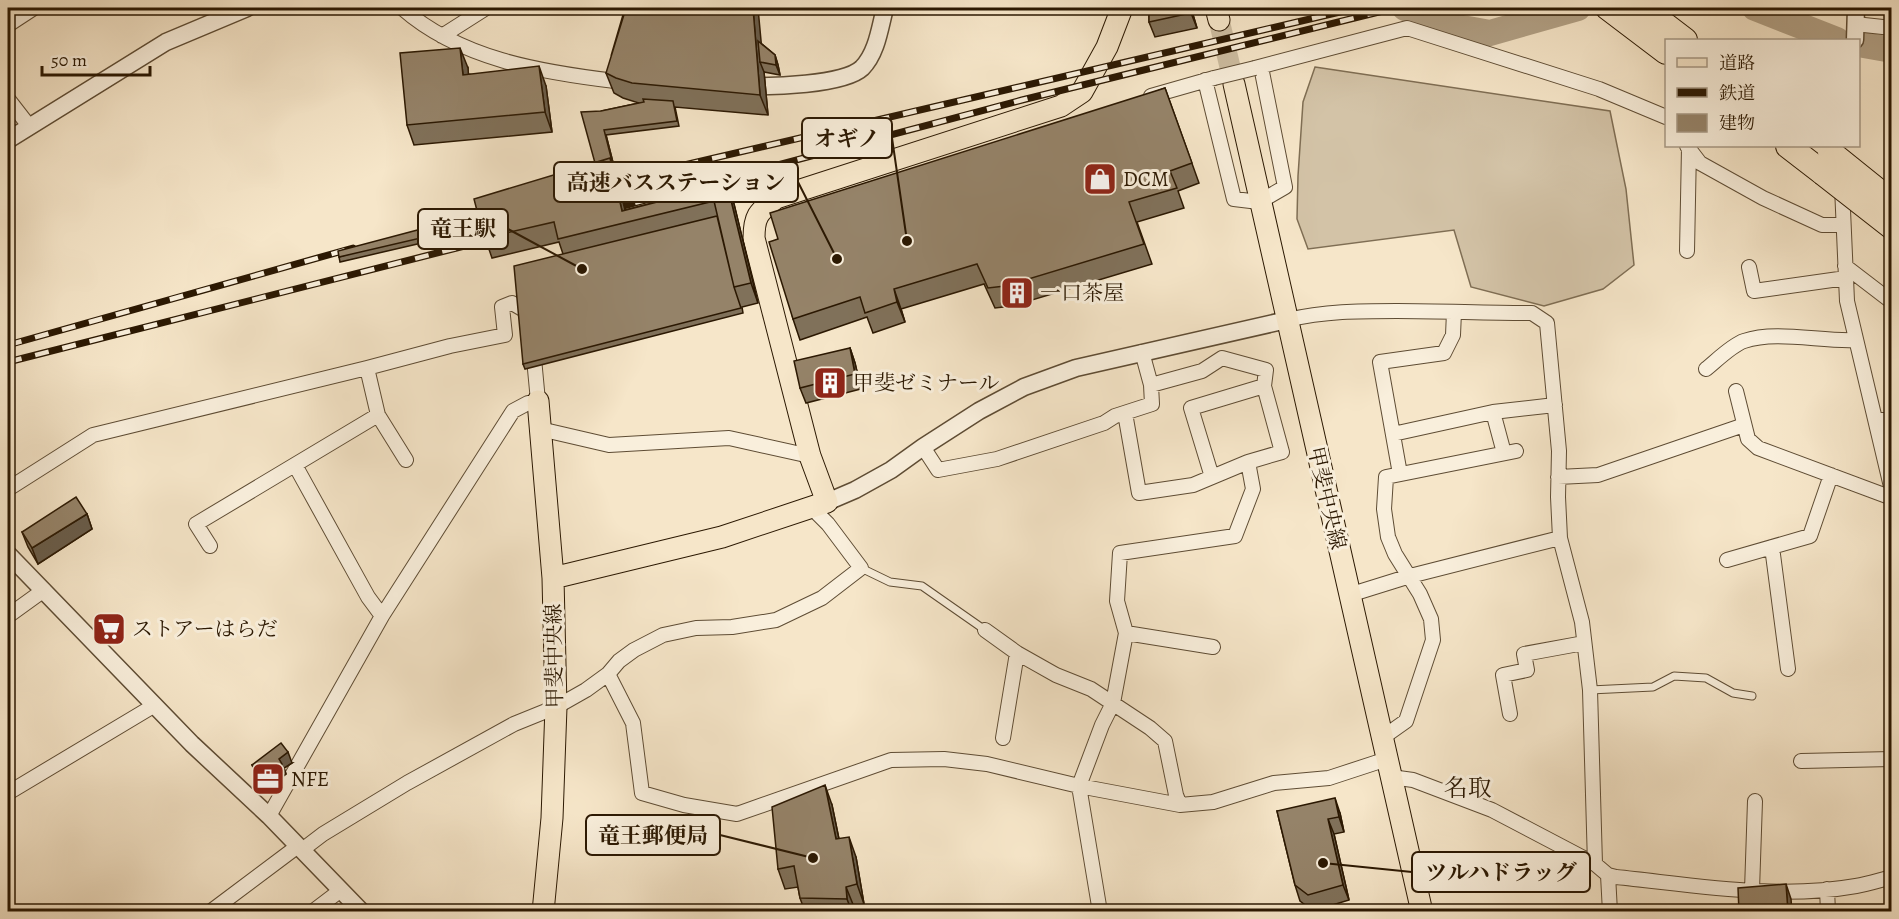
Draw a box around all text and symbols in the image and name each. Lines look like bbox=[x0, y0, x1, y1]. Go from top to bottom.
scale bar bbox=[42, 39, 150, 77]
legend bbox=[1665, 39, 1860, 147]
text: 50 m bbox=[51, 48, 87, 72]
text: 道路 bbox=[1719, 51, 1755, 75]
text: 鉄道 bbox=[1719, 81, 1755, 105]
text: 建物 bbox=[1719, 111, 1755, 135]
callout: オギノ bbox=[802, 118, 892, 158]
text: オギノ bbox=[814, 124, 880, 154]
shop icon: DCM bbox=[1082, 161, 1118, 197]
callout: 高速バスステーション bbox=[554, 162, 798, 202]
place label: DCM bbox=[1123, 165, 1169, 193]
text: 高速バスステーション bbox=[567, 168, 785, 198]
callout: 竜王駅 bbox=[418, 209, 508, 249]
text: 竜王駅 bbox=[430, 214, 496, 244]
building icon: 一口茶屋 bbox=[999, 275, 1035, 311]
place label: 一口茶屋 bbox=[1040, 279, 1124, 307]
building icon: 甲斐ゼミナール bbox=[812, 365, 848, 401]
place label: 甲斐ゼミナール bbox=[853, 369, 1000, 397]
street label: 甲斐中央線 bbox=[1302, 444, 1352, 552]
street label: 甲斐中央線 bbox=[539, 603, 569, 709]
supermarket icon: ストアーはらだ bbox=[91, 611, 127, 647]
place label: ストアーはらだ bbox=[132, 615, 278, 643]
office icon: NFE bbox=[250, 761, 286, 797]
place label: NFE bbox=[291, 765, 329, 793]
district label: 名取 bbox=[1444, 772, 1492, 804]
callout: 竜王郵便局 bbox=[586, 815, 720, 855]
text: 竜王郵便局 bbox=[598, 821, 708, 851]
callout: ツルハドラッグ bbox=[1412, 852, 1590, 892]
text: ツルハドラッグ bbox=[1425, 858, 1577, 888]

